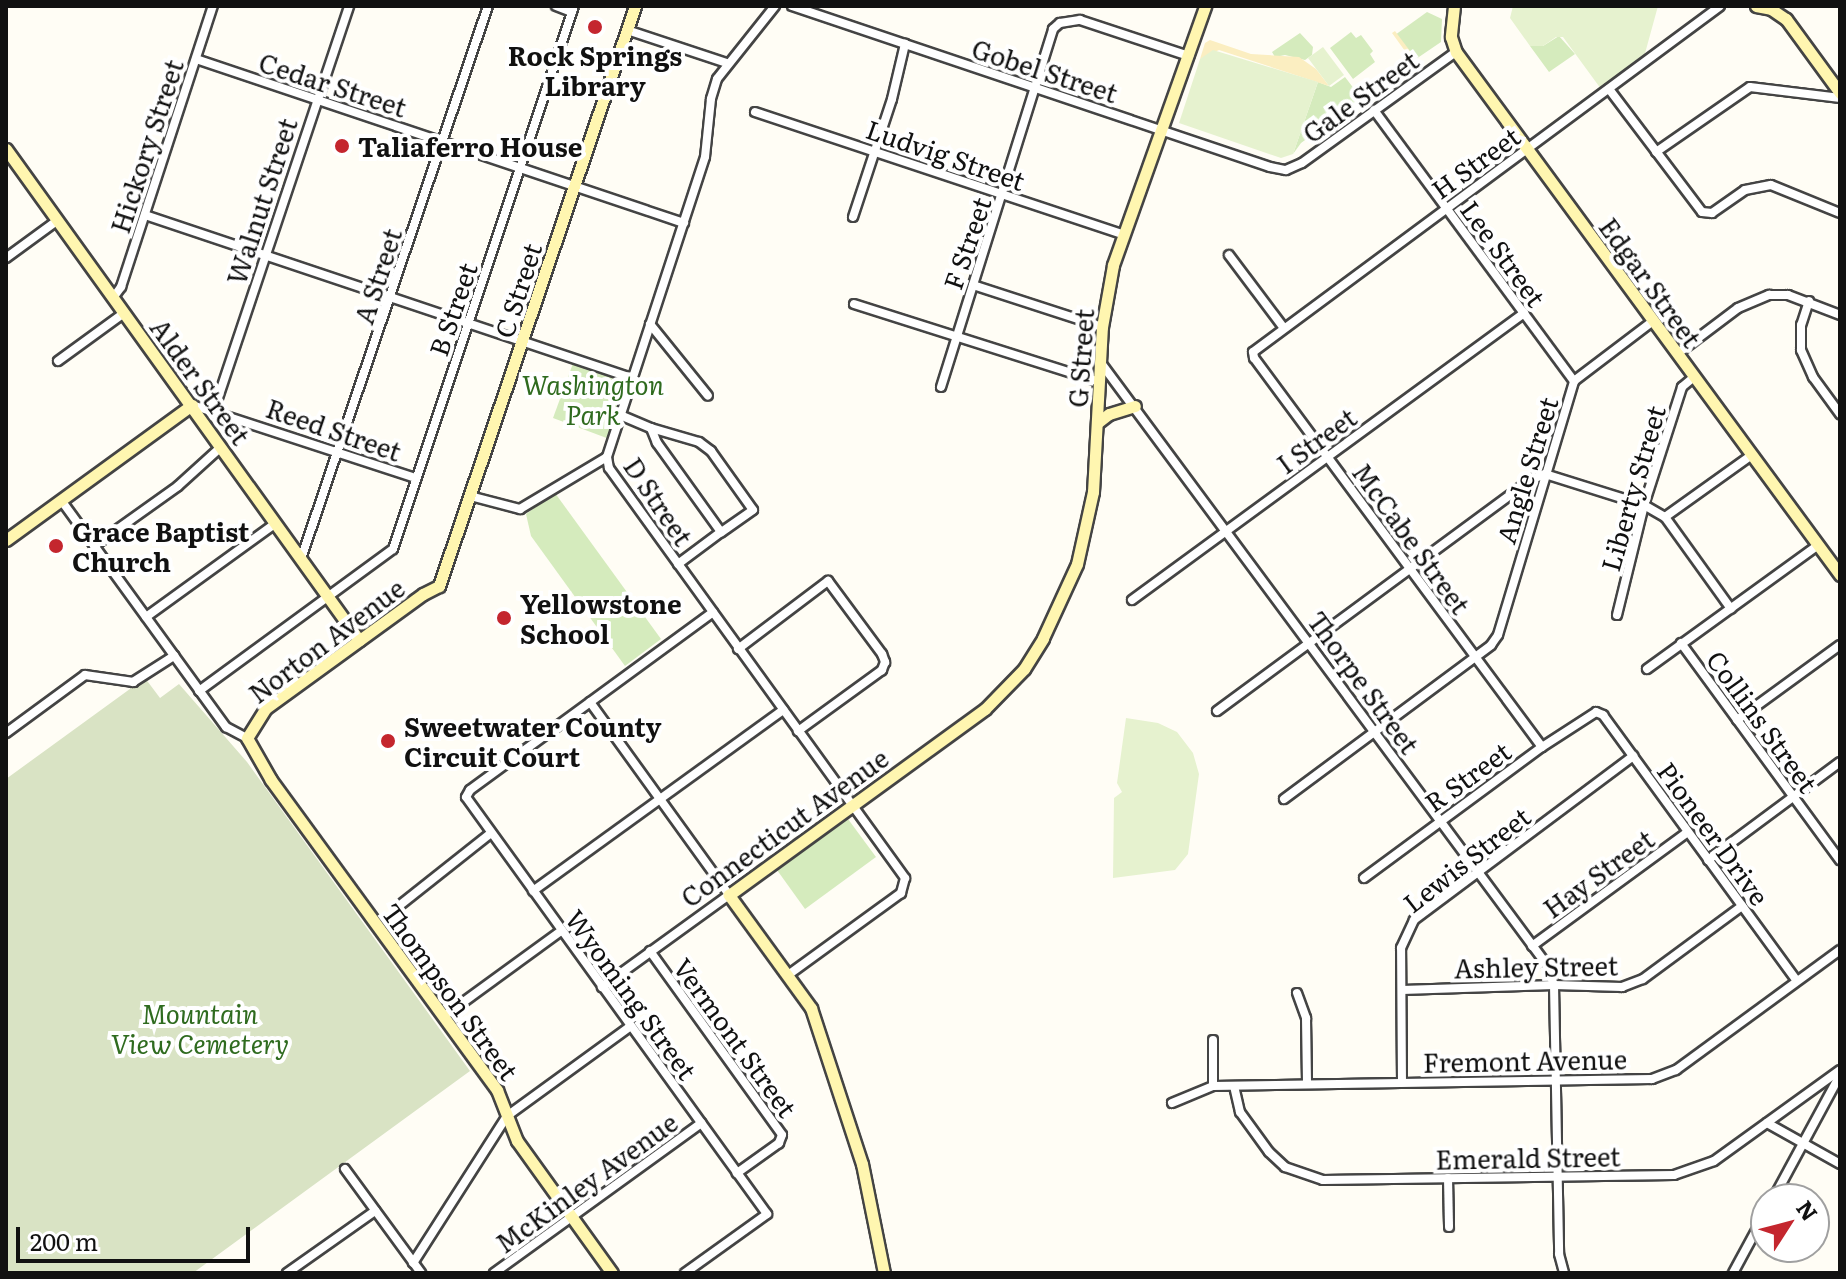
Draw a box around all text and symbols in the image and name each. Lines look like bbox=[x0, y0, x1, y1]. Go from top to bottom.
marker: Rock Springs Library bbox=[586, 18, 604, 36]
street label: Gobel Street bbox=[968, 32, 1122, 108]
place label: Rock Springs Library bbox=[508, 39, 682, 100]
street label: Gale Street bbox=[1296, 44, 1424, 148]
street label: Cedar Street bbox=[255, 45, 411, 123]
street label: Hickory Street bbox=[103, 55, 189, 237]
street label: Ludvig Street bbox=[863, 112, 1029, 196]
street label: Walnut Street bbox=[219, 114, 303, 288]
street label: H Street bbox=[1425, 120, 1525, 204]
place label: Taliaferro House bbox=[358, 130, 583, 162]
marker: Taliaferro House bbox=[333, 137, 351, 155]
street label: F Street bbox=[936, 193, 996, 293]
street label: Lee Street bbox=[1455, 194, 1553, 312]
street label: Edgar Street bbox=[1594, 211, 1708, 353]
street label: A Street bbox=[347, 224, 407, 328]
street label: C Street bbox=[487, 239, 547, 341]
street label: B Street bbox=[422, 258, 482, 360]
street label: G Street bbox=[1061, 307, 1099, 409]
street label: Alder Street bbox=[145, 312, 257, 450]
park label: Washington Park bbox=[522, 368, 664, 430]
street label: Reed Street bbox=[262, 391, 406, 467]
street label: Angle Street bbox=[1489, 393, 1563, 547]
street label: I Street bbox=[1270, 401, 1362, 479]
street label: Liberty Street bbox=[1593, 402, 1671, 574]
street label: D Street bbox=[618, 451, 700, 551]
street label: McCabe Street bbox=[1347, 457, 1477, 619]
place label: Grace Baptist Church bbox=[72, 515, 249, 576]
marker: Grace Baptist Church bbox=[47, 537, 65, 555]
street label: Norton Avenue bbox=[242, 571, 410, 709]
place label: Yellowstone School bbox=[520, 587, 682, 648]
street label: Thorpe Street bbox=[1302, 605, 1426, 759]
marker: Yellowstone School bbox=[495, 609, 513, 627]
street label: Collins Street bbox=[1701, 644, 1825, 798]
place label: Sweetwater County Circuit Court bbox=[404, 710, 661, 772]
marker: Sweetwater County Circuit Court bbox=[379, 732, 397, 750]
street label: R Street bbox=[1418, 734, 1516, 818]
street label: Connecticut Avenue bbox=[674, 741, 894, 913]
street label: Pioneer Drive bbox=[1652, 756, 1776, 910]
street label: Lewis Street bbox=[1396, 800, 1536, 918]
street label: Hay Street bbox=[1537, 822, 1659, 924]
street label: Thompson Street bbox=[376, 896, 526, 1086]
street label: Wyoming Street bbox=[560, 903, 704, 1085]
street label: Ashley Street bbox=[1454, 949, 1618, 983]
street label: Vermont Street bbox=[668, 951, 804, 1123]
park label: Mountain View Cemetery bbox=[111, 997, 289, 1058]
street label: Fremont Avenue bbox=[1423, 1043, 1627, 1077]
street label: McKinley Avenue bbox=[489, 1106, 683, 1258]
street label: Emerald Street bbox=[1435, 1140, 1621, 1174]
north arrow bbox=[1750, 1183, 1830, 1263]
text: N bbox=[1789, 1193, 1827, 1227]
scale bar bbox=[20, 1211, 254, 1261]
text: 200 m bbox=[30, 1223, 98, 1258]

